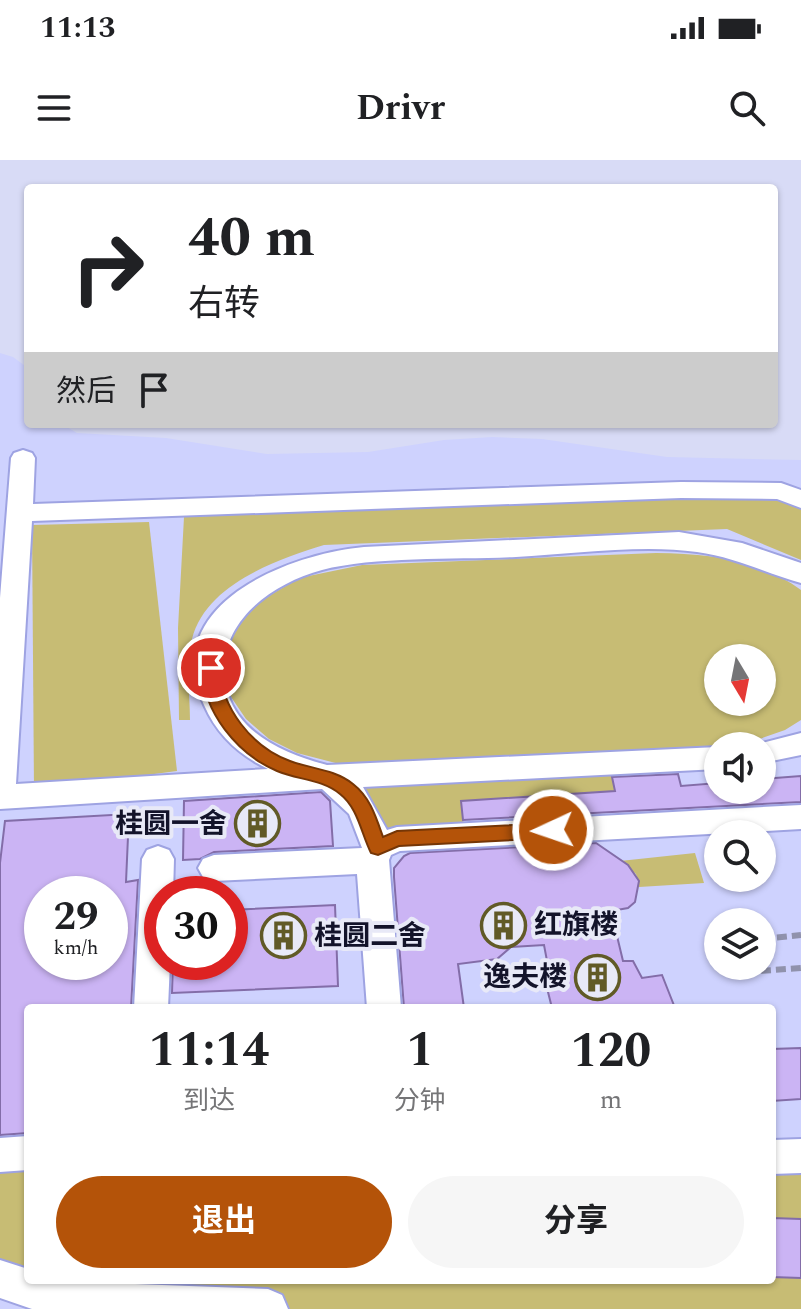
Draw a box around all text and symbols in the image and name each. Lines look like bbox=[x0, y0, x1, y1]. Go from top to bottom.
text: 11:13 bbox=[40, 5, 115, 51]
text: Drivr bbox=[356, 81, 445, 136]
icon: menu bbox=[32, 86, 76, 130]
icon: search bbox=[725, 86, 769, 130]
text: 40 m bbox=[188, 196, 315, 281]
icon: right bbox=[56, 216, 160, 320]
text: 右转 bbox=[188, 277, 260, 332]
icon: arrive bbox=[132, 368, 176, 412]
text: 然后 bbox=[56, 369, 116, 415]
pin bbox=[177, 634, 245, 702]
north arrow bbox=[704, 644, 776, 716]
map controls bbox=[704, 644, 776, 980]
icon: arrive bbox=[189, 646, 233, 690]
button: sound bbox=[704, 732, 776, 804]
position arrow bbox=[511, 788, 595, 872]
building icon: 桂圆一舍 bbox=[234, 800, 282, 848]
place label: 桂圆一舍 bbox=[115, 803, 227, 846]
button: search bbox=[704, 820, 776, 892]
speed limit sign: 30 bbox=[144, 876, 248, 980]
text: 29 bbox=[54, 887, 98, 948]
building icon: 红旗楼 bbox=[479, 901, 527, 949]
place label: 红旗楼 bbox=[534, 904, 618, 947]
button: layers bbox=[704, 908, 776, 980]
building icon: 桂圆二舍 bbox=[259, 912, 307, 960]
place label: 桂圆二舍 bbox=[314, 915, 426, 958]
text: km/h bbox=[54, 933, 99, 963]
building icon: 逸夫楼 bbox=[574, 953, 622, 1001]
place label: 逸夫楼 bbox=[483, 956, 567, 999]
text: 11:14 bbox=[149, 1014, 269, 1087]
text: 1 bbox=[406, 1014, 433, 1087]
text: 120 bbox=[571, 1015, 651, 1088]
text: m bbox=[600, 1080, 622, 1120]
text: 到达 bbox=[183, 1081, 235, 1121]
text: 分钟 bbox=[394, 1081, 446, 1121]
button: 退出 bbox=[56, 1176, 392, 1268]
button: 分享 bbox=[408, 1176, 744, 1268]

